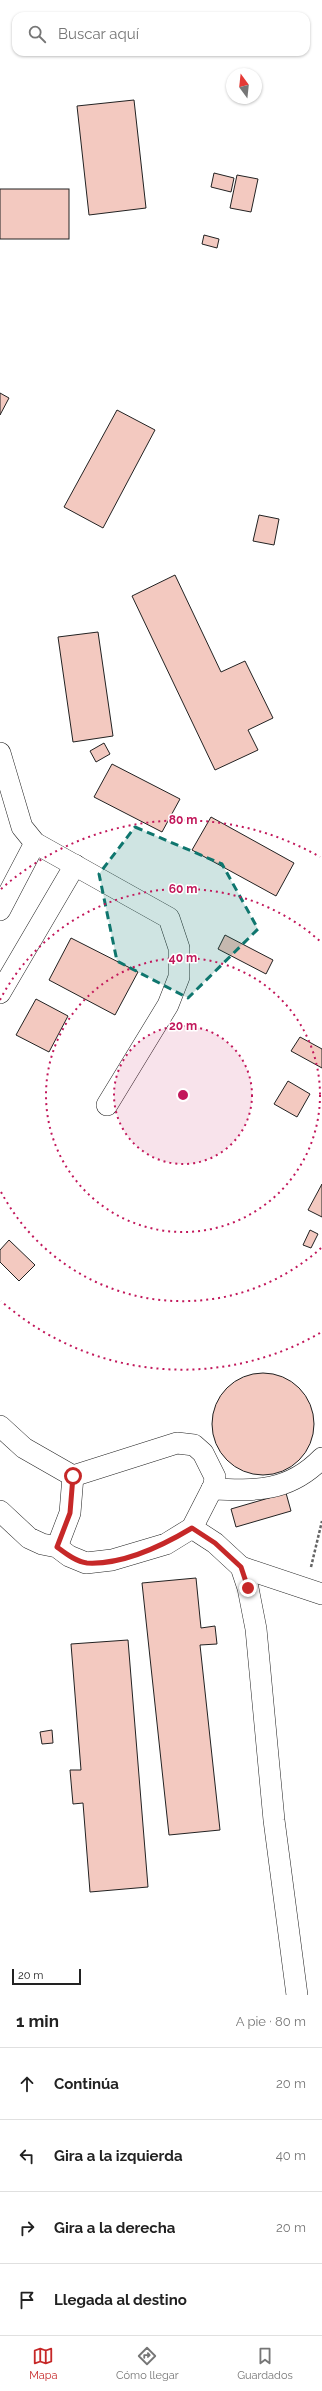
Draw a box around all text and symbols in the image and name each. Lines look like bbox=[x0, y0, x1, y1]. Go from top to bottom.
search box bbox=[12, 12, 310, 56]
icon: search bbox=[26, 23, 48, 45]
text: Buscar aquí bbox=[58, 25, 139, 43]
north arrow bbox=[226, 68, 262, 104]
text: 80 m bbox=[169, 813, 197, 827]
text: 60 m bbox=[169, 882, 197, 896]
text: 40 m bbox=[169, 951, 197, 965]
text: 20 m bbox=[169, 1019, 197, 1033]
centre of rings bbox=[176, 1088, 190, 1102]
route start bbox=[64, 1467, 82, 1485]
route end bbox=[239, 1579, 257, 1597]
scale bar bbox=[12, 1967, 81, 1986]
text: 20 m bbox=[18, 1969, 43, 1982]
text: 1 min bbox=[16, 2011, 59, 2031]
text: A pie · 80 m bbox=[236, 2014, 306, 2029]
icon: ahead bbox=[16, 2073, 38, 2095]
text: Continúa bbox=[54, 2075, 119, 2093]
text: 20 m bbox=[276, 2076, 306, 2091]
icon: left bbox=[16, 2145, 38, 2167]
text: Gira a la izquierda bbox=[54, 2147, 183, 2165]
text: 40 m bbox=[276, 2148, 306, 2163]
icon: right bbox=[16, 2217, 38, 2239]
text: Gira a la derecha bbox=[54, 2219, 175, 2237]
text: 20 m bbox=[276, 2220, 306, 2235]
icon: arrive bbox=[16, 2289, 38, 2311]
text: Llegada al destino bbox=[54, 2291, 187, 2309]
tab: Mapa bbox=[29, 2345, 58, 2382]
tab: Cómo llegar bbox=[116, 2345, 179, 2382]
tab: Guardados bbox=[237, 2345, 293, 2382]

